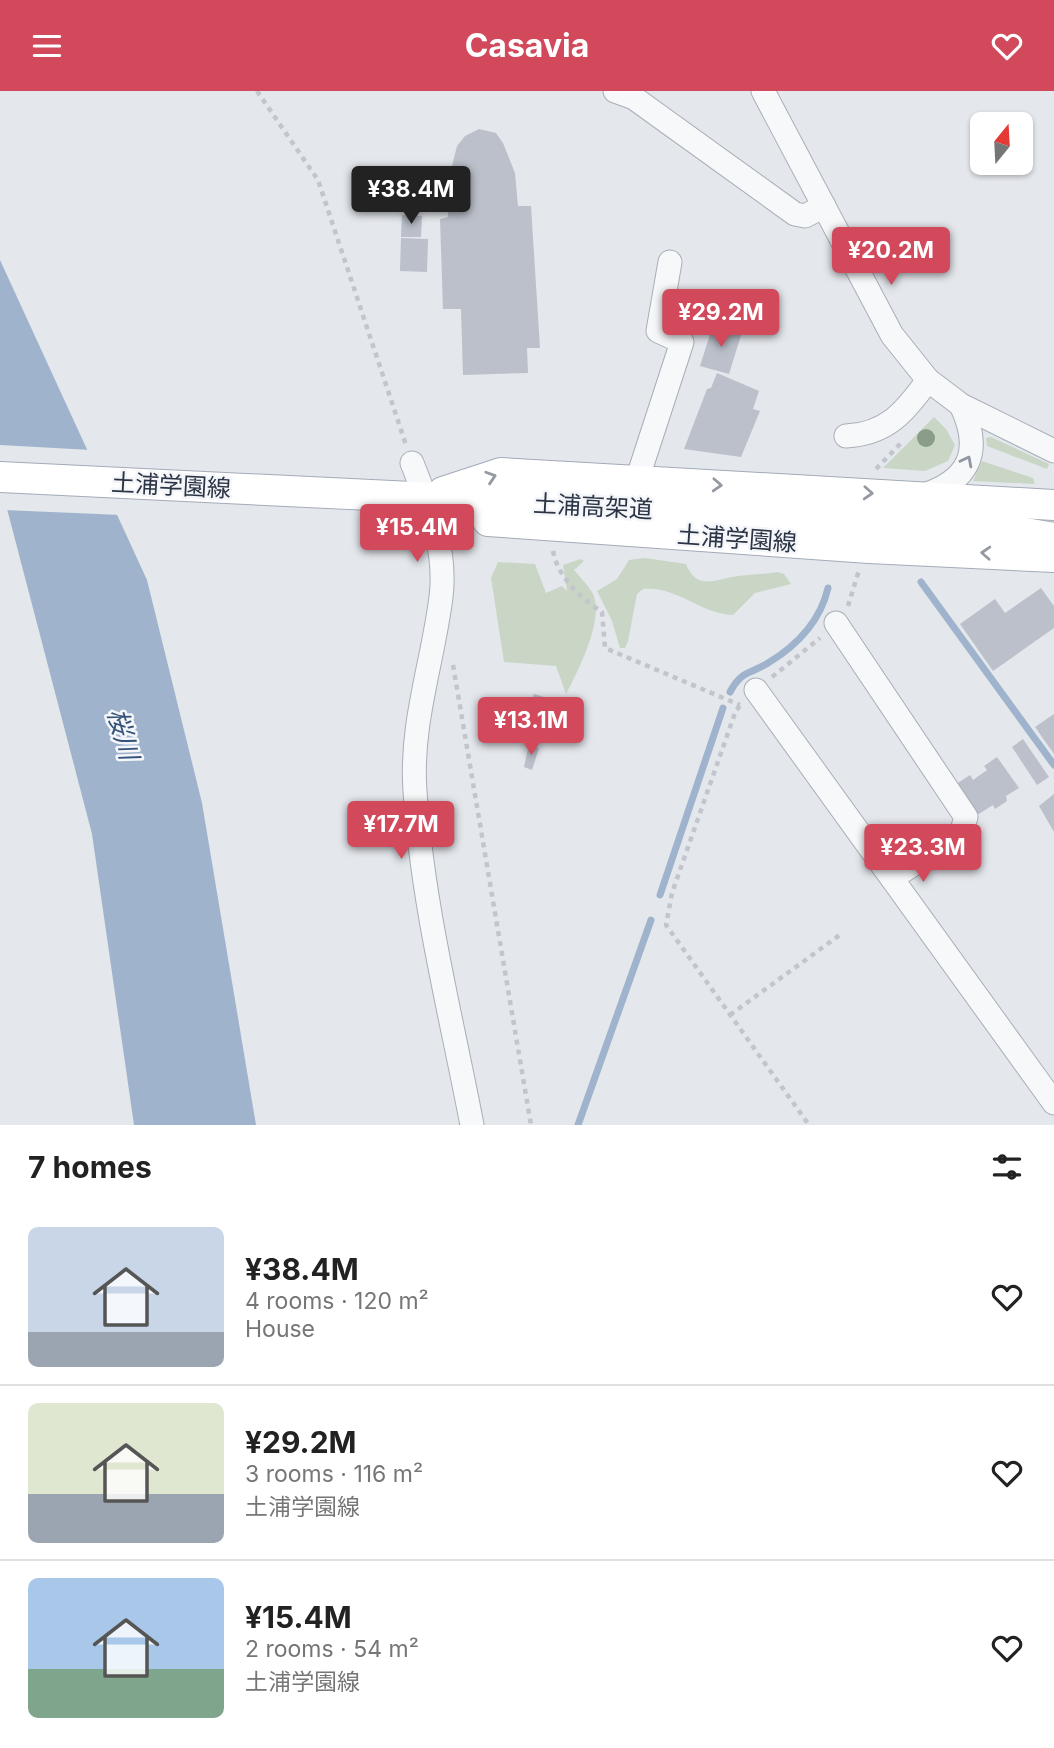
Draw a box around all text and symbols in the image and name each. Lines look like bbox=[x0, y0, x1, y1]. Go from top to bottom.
text: Casavia bbox=[465, 26, 589, 65]
icon: menu bbox=[28, 27, 66, 65]
icon: heart bbox=[988, 27, 1026, 65]
north arrow bbox=[970, 112, 1032, 175]
map controls bbox=[970, 112, 1033, 175]
pin: ¥38.4M bbox=[354, 167, 468, 226]
text: ¥38.4M bbox=[367, 175, 455, 203]
pin: ¥20.2M bbox=[834, 227, 948, 287]
text: ¥20.2M bbox=[848, 236, 934, 264]
pin: ¥29.2M bbox=[664, 289, 778, 349]
text: ¥29.2M bbox=[678, 298, 764, 326]
one-way arrow bbox=[958, 456, 972, 469]
street label: 土浦学園線 bbox=[110, 468, 232, 503]
one-way arrow bbox=[484, 470, 496, 485]
one-way arrow bbox=[712, 477, 723, 492]
one-way arrow bbox=[863, 485, 874, 500]
street label: 土浦高架道 bbox=[532, 489, 654, 524]
pin: ¥15.4M bbox=[360, 505, 474, 564]
text: ¥15.4M bbox=[376, 513, 458, 541]
street label: 土浦学園線 bbox=[676, 520, 798, 557]
one-way arrow bbox=[980, 545, 991, 560]
pin: ¥13.1M bbox=[474, 697, 588, 757]
water label: 桜川 bbox=[101, 705, 146, 766]
text: ¥13.1M bbox=[494, 706, 568, 734]
pin: ¥17.7M bbox=[344, 801, 458, 861]
text: ¥17.7M bbox=[363, 810, 439, 838]
pin: ¥23.3M bbox=[866, 825, 980, 884]
text: ¥23.3M bbox=[880, 833, 966, 861]
icon: filters bbox=[988, 1148, 1026, 1186]
text: 7 homes bbox=[28, 1149, 152, 1185]
text: ¥38.4M bbox=[245, 1251, 359, 1287]
icon: home bbox=[84, 1255, 168, 1339]
icon: heart bbox=[988, 1278, 1026, 1316]
text: 4 rooms · 120 m² bbox=[245, 1287, 429, 1315]
text: House bbox=[245, 1315, 315, 1343]
text: ¥29.2M bbox=[245, 1424, 356, 1460]
icon: home bbox=[84, 1431, 168, 1515]
icon: heart bbox=[988, 1454, 1026, 1492]
text: 3 rooms · 116 m² bbox=[245, 1460, 423, 1488]
text: 土浦学園線 bbox=[245, 1493, 360, 1521]
text: ¥15.4M bbox=[245, 1599, 352, 1635]
icon: home bbox=[84, 1606, 168, 1690]
icon: heart bbox=[988, 1629, 1026, 1667]
text: 2 rooms · 54 m² bbox=[245, 1635, 419, 1663]
text: 土浦学園線 bbox=[245, 1668, 360, 1696]

